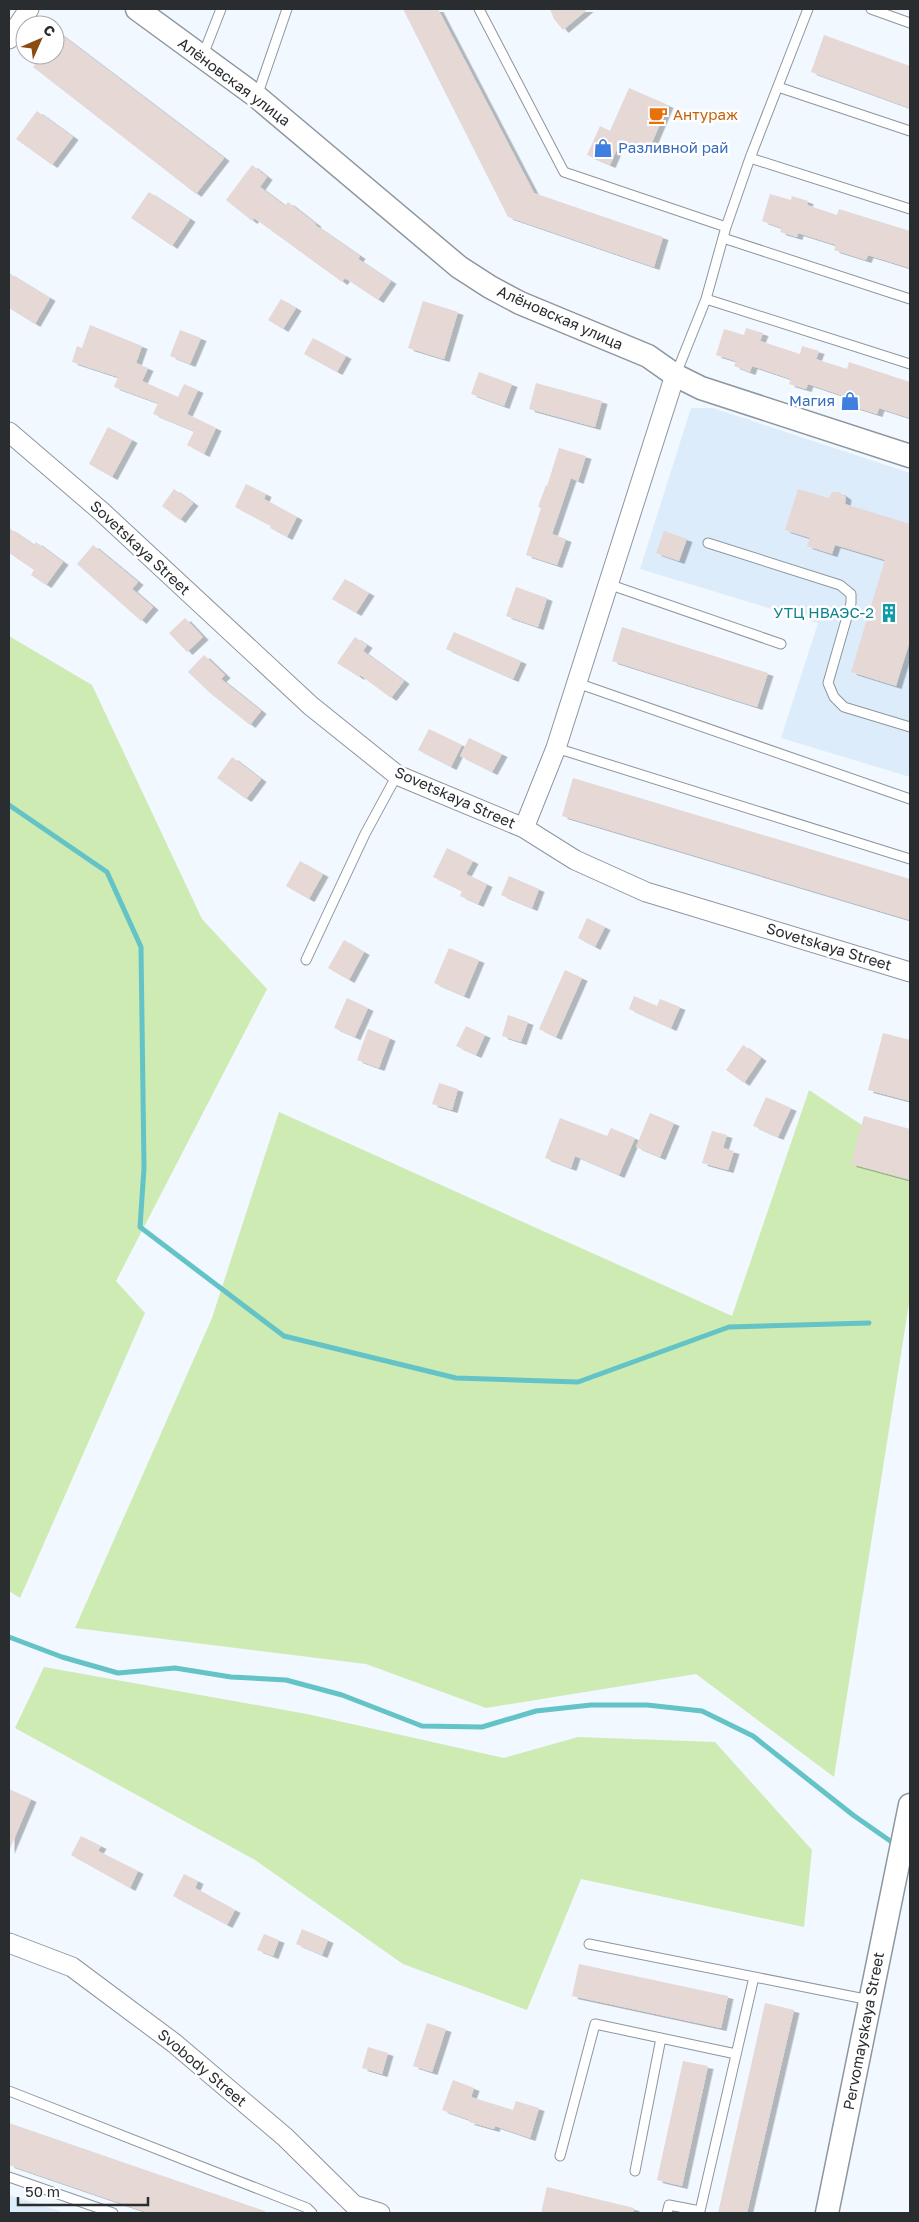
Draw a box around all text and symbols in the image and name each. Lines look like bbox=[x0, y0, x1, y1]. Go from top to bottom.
north arrow bbox=[15, 15, 65, 65]
text: С bbox=[40, 21, 59, 40]
street label: Алёновская улица bbox=[175, 33, 294, 129]
cafe icon: Антураж bbox=[647, 104, 669, 126]
place label: Антураж bbox=[673, 105, 738, 123]
shop icon: Разливной рай bbox=[592, 137, 614, 159]
place label: Разливной рай bbox=[618, 138, 728, 156]
street label: Алёновская улица bbox=[495, 281, 626, 353]
shop icon: Магия bbox=[839, 390, 861, 412]
place label: Магия bbox=[789, 391, 835, 409]
street label: Sovetskaya Street bbox=[87, 496, 194, 598]
building icon: УТЦ НВАЭС-2 bbox=[878, 602, 900, 624]
place label: УТЦ НВАЭС-2 bbox=[773, 603, 874, 621]
street label: Sovetskaya Street bbox=[392, 762, 519, 832]
street label: Sovetskaya Street bbox=[764, 918, 894, 974]
street label: Pervomayskaya Street bbox=[839, 1950, 887, 2111]
street label: Svobody Street bbox=[155, 2025, 251, 2110]
scale bar bbox=[18, 2174, 148, 2206]
text: 50 m bbox=[25, 2182, 60, 2200]

